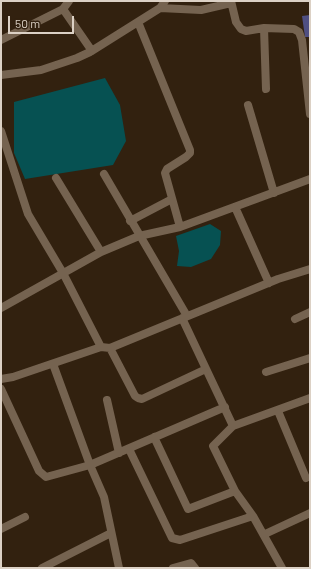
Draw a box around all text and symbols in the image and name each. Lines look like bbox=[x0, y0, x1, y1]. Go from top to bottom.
scale bar bbox=[10, 8, 76, 34]
text: 50 m bbox=[15, 16, 40, 30]

